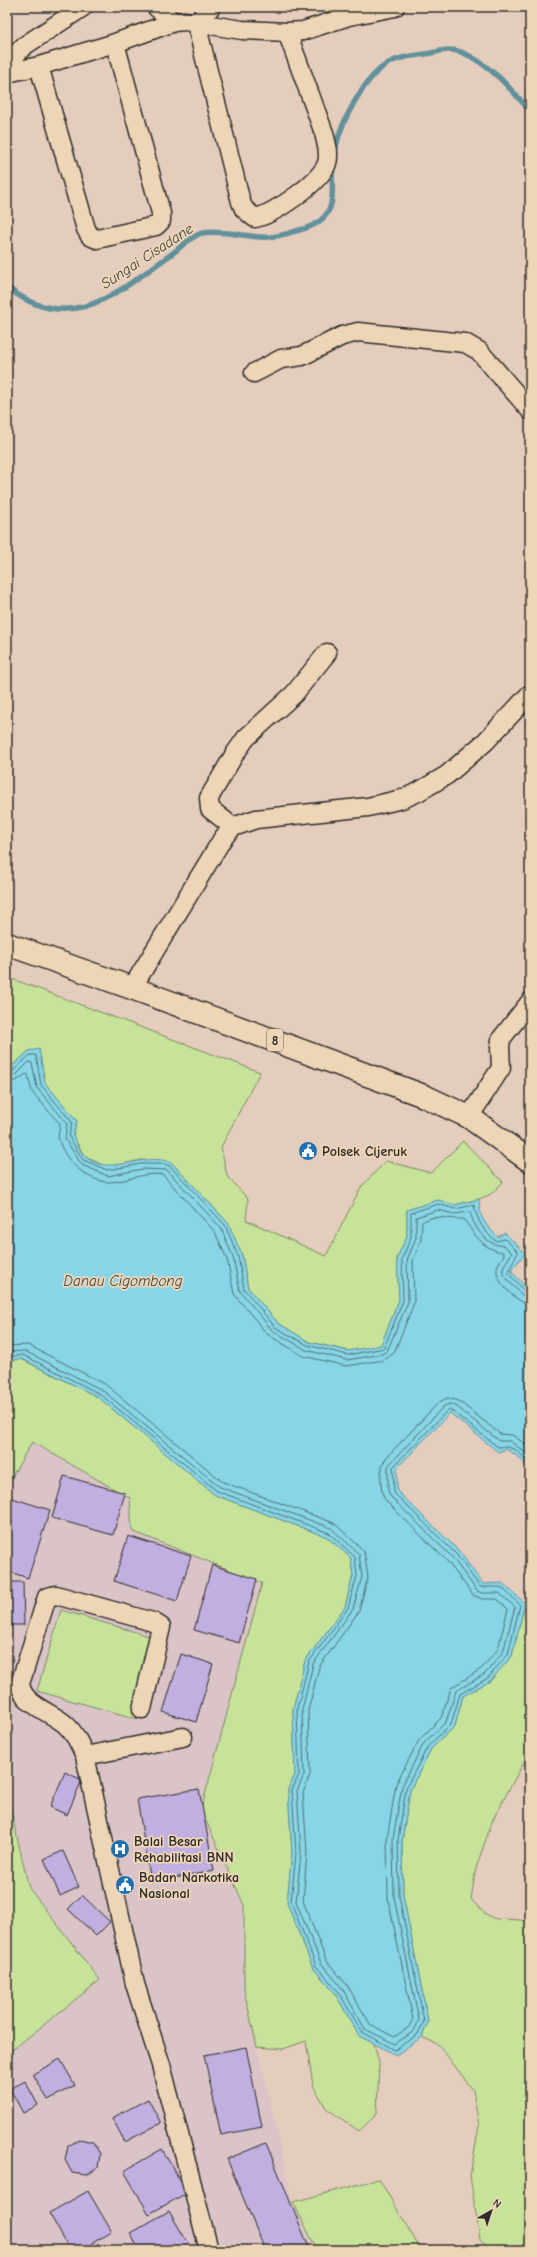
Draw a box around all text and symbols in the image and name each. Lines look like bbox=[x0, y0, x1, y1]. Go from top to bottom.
water label: Sungai Cisadane bbox=[97, 219, 197, 293]
road number: 8 bbox=[267, 1029, 283, 1051]
public building icon: Polsek Cijeruk bbox=[297, 1140, 319, 1162]
place label: Polsek Cijeruk bbox=[322, 1143, 407, 1160]
water label: Danau Cigombong bbox=[63, 1272, 183, 1290]
place label: Balai Besar Rehabilitasi BNN bbox=[134, 1833, 234, 1866]
hospital icon: Balai Besar Rehabilitasi BNN bbox=[109, 1838, 131, 1860]
place label: Badan Narkotika Nasional bbox=[139, 1869, 239, 1902]
public building icon: Badan Narkotika Nasional bbox=[114, 1874, 136, 1896]
north arrow bbox=[471, 2191, 511, 2231]
text: N bbox=[490, 2196, 504, 2211]

